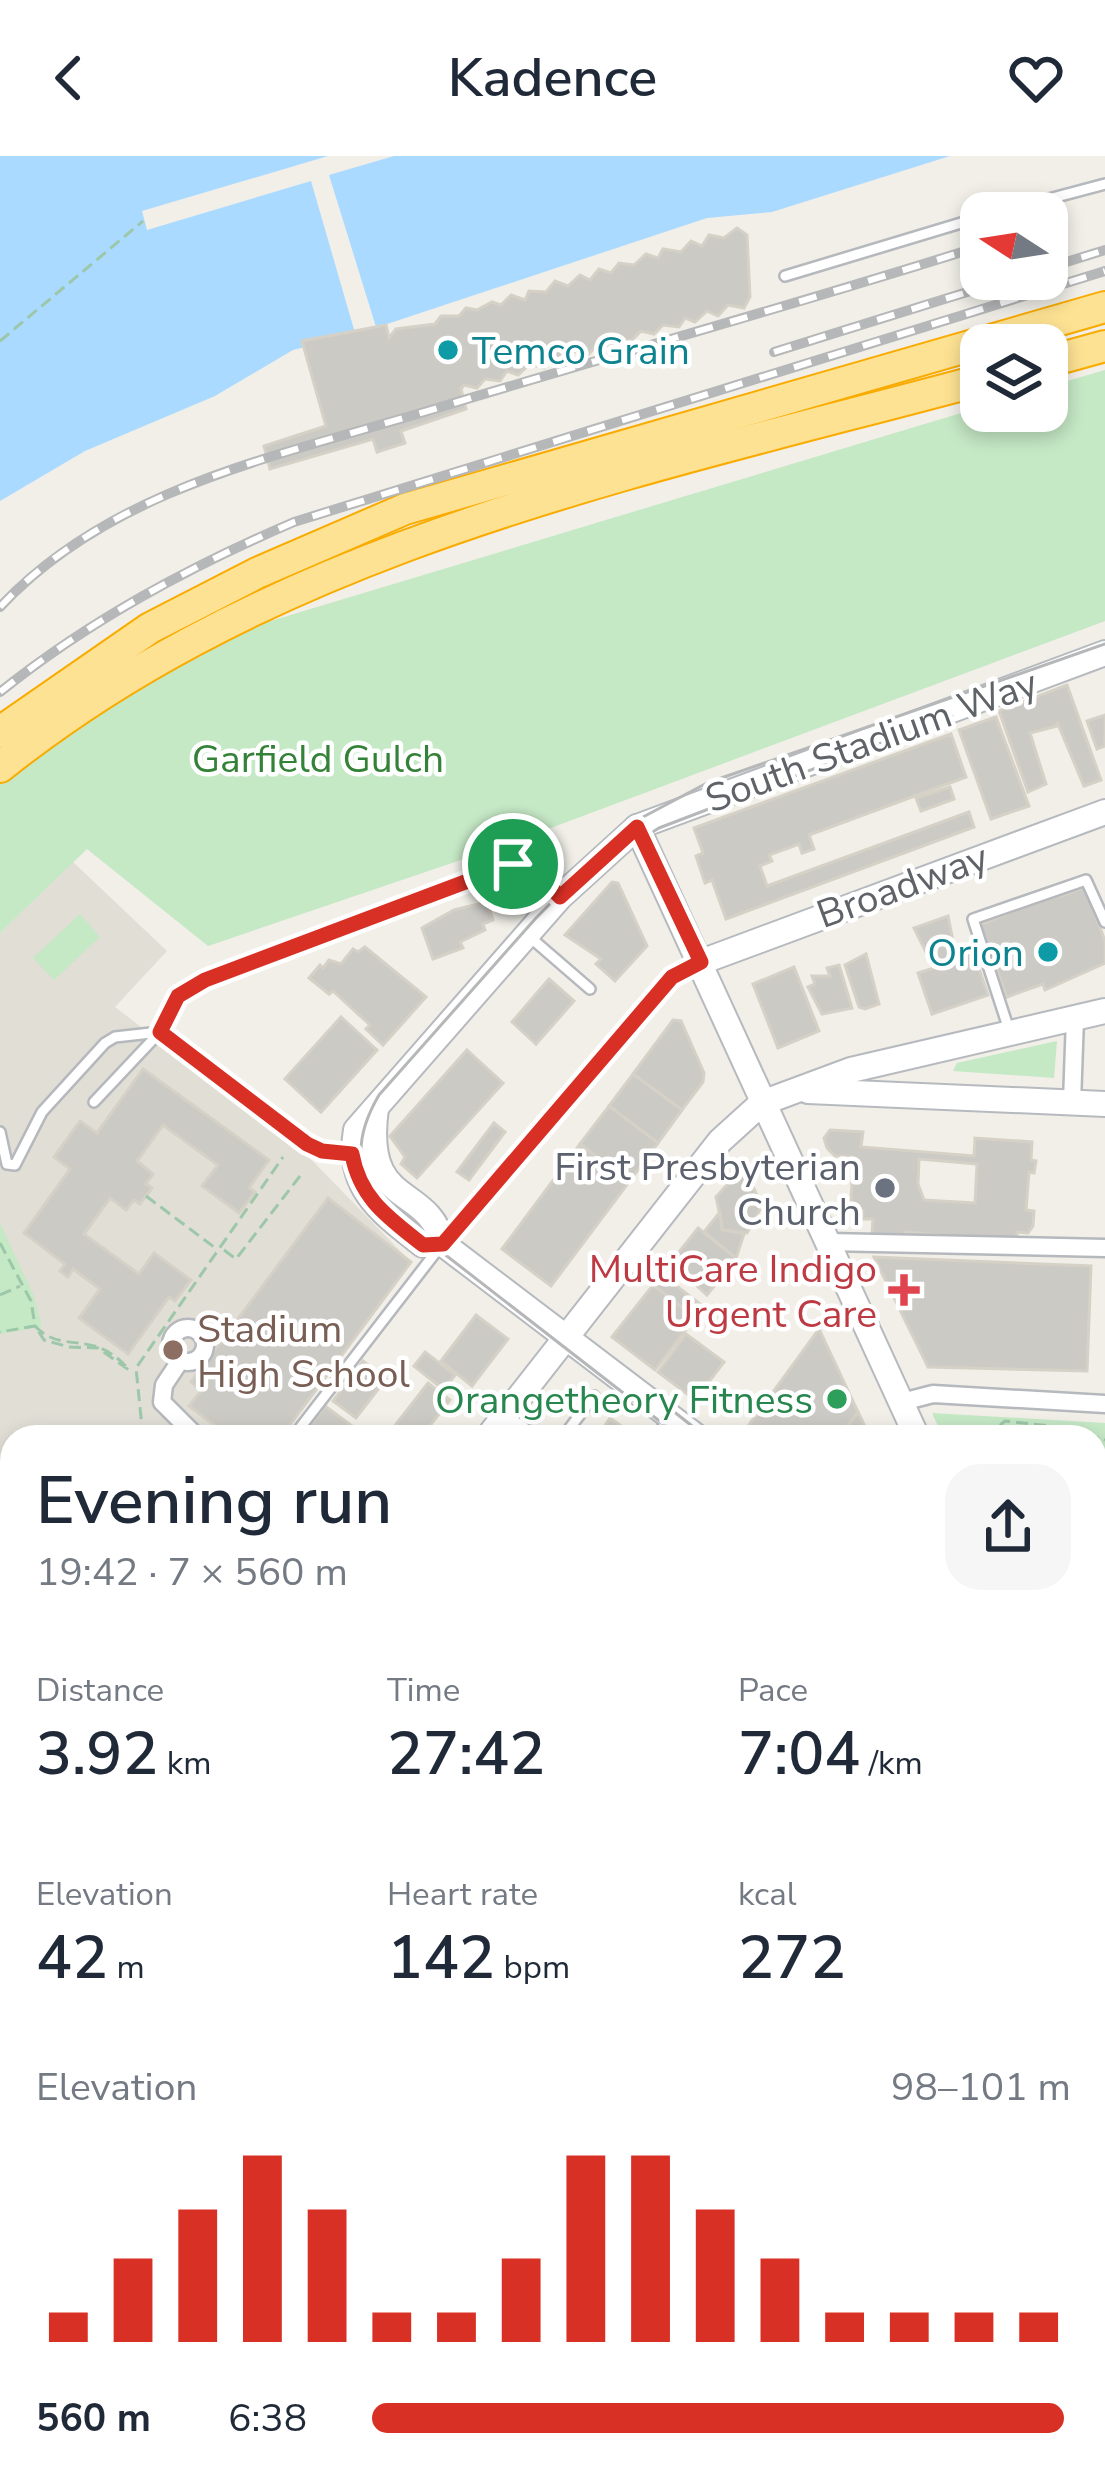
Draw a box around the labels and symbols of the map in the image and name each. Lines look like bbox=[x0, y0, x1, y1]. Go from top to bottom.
north arrow bbox=[960, 192, 1068, 300]
place label: Temco Grain bbox=[472, 325, 690, 378]
marker: Temco Grain bbox=[435, 337, 461, 363]
street label: South Stadium Way bbox=[698, 657, 1045, 826]
park label: Garfield Gulch bbox=[192, 733, 444, 786]
pin bbox=[462, 813, 564, 915]
street label: Broadway bbox=[810, 831, 995, 942]
place label: Orion bbox=[927, 927, 1024, 980]
marker: Orion bbox=[1035, 939, 1061, 965]
place label: First Presbyterian Church bbox=[554, 1141, 861, 1239]
marker: First Presbyterian Church bbox=[872, 1175, 898, 1201]
place label: MultiCare Indigo Urgent Care bbox=[589, 1243, 877, 1341]
marker: MultiCare Indigo Urgent Care bbox=[888, 1274, 920, 1306]
place label: Stadium High School bbox=[197, 1303, 410, 1401]
marker: Stadium High School bbox=[160, 1337, 186, 1363]
place label: Orangetheory Fitness bbox=[435, 1374, 813, 1427]
marker: Orangetheory Fitness bbox=[824, 1386, 850, 1412]

